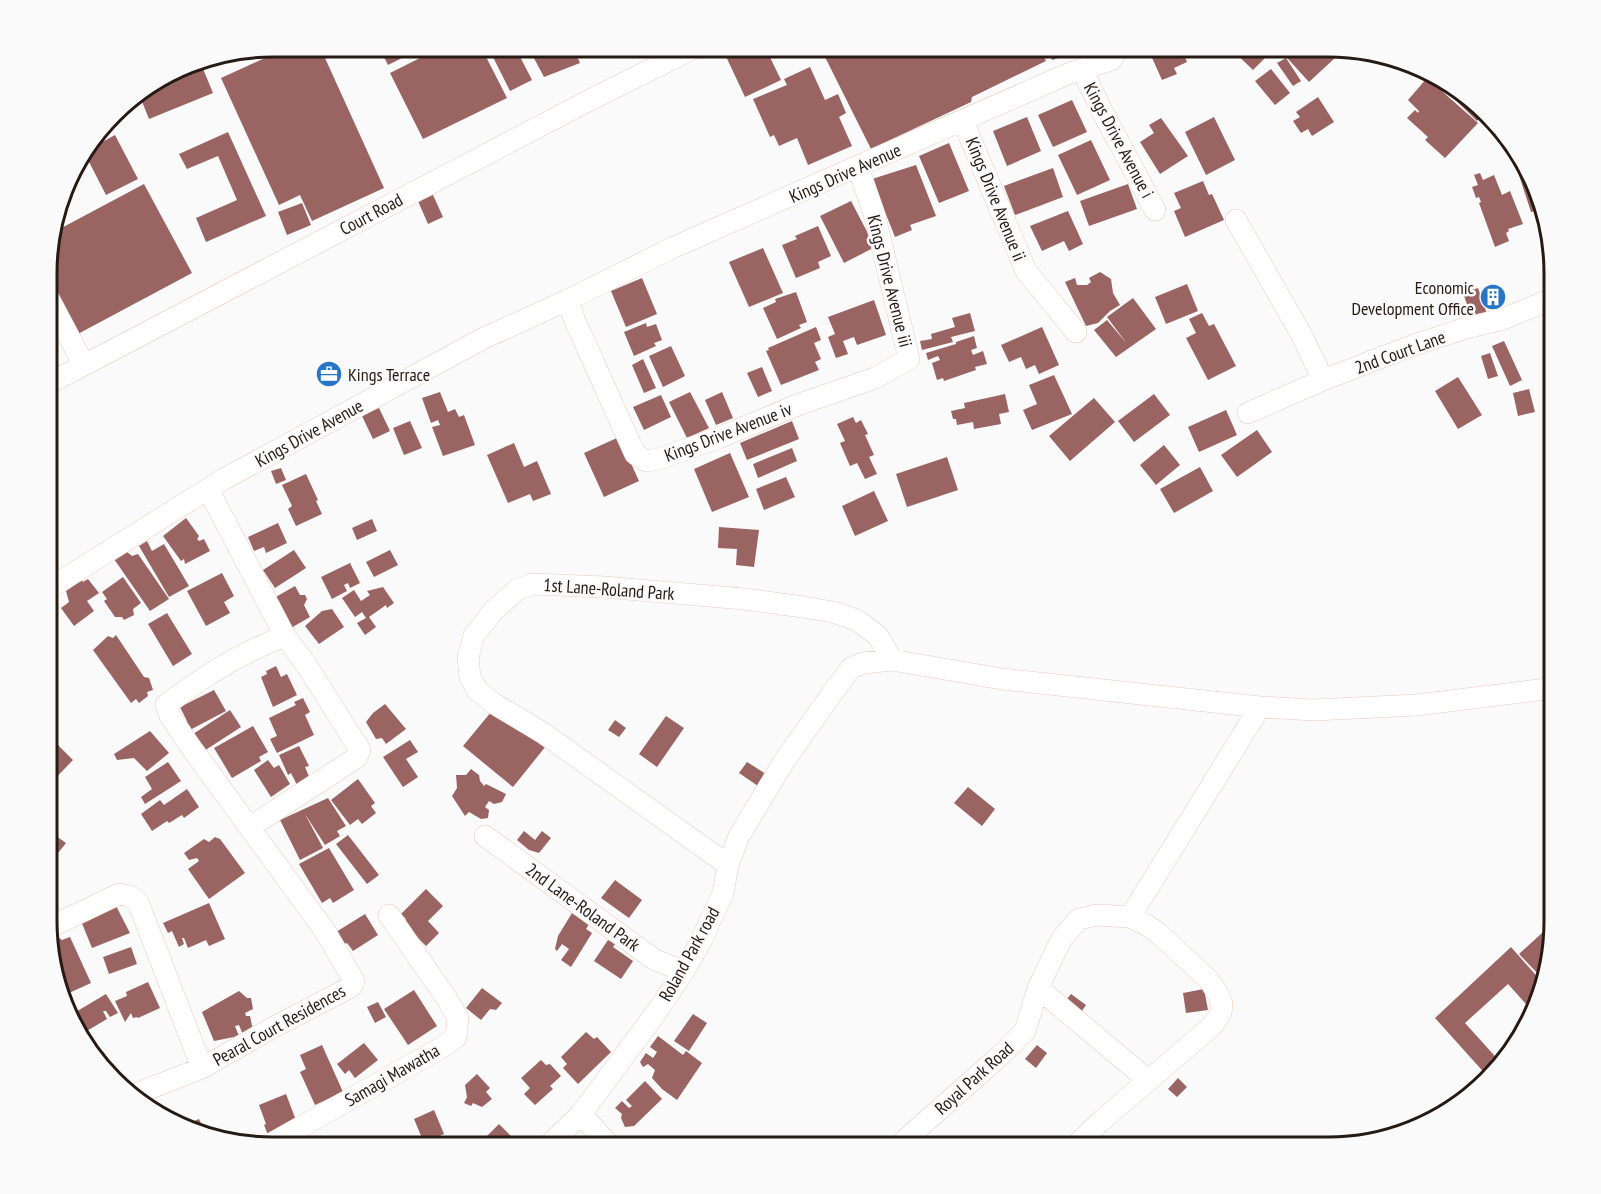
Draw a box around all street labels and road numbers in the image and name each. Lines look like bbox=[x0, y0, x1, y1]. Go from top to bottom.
street label: Kings Drive Avenue i bbox=[1079, 78, 1159, 202]
street label: Kings Drive Avenue ii bbox=[961, 134, 1031, 264]
street label: Kings Drive Avenue bbox=[786, 138, 904, 208]
street label: Court Road bbox=[336, 188, 406, 240]
street label: Kings Drive Avenue iii bbox=[862, 213, 918, 349]
street label: 2nd Court Lane bbox=[1352, 325, 1448, 379]
street label: Kings Drive Avenue bbox=[251, 394, 367, 472]
street label: Kings Drive Avenue iv bbox=[661, 397, 795, 467]
street label: 1st Lane-Roland Park bbox=[543, 573, 675, 605]
street label: 2nd Lane-Roland Park bbox=[521, 858, 645, 956]
street label: Roland Park road bbox=[654, 903, 724, 1005]
street label: Pearal Court Residences bbox=[209, 979, 349, 1071]
street label: Royal Park Road bbox=[930, 1037, 1018, 1119]
street label: Samagi Mawatha bbox=[340, 1039, 444, 1111]

